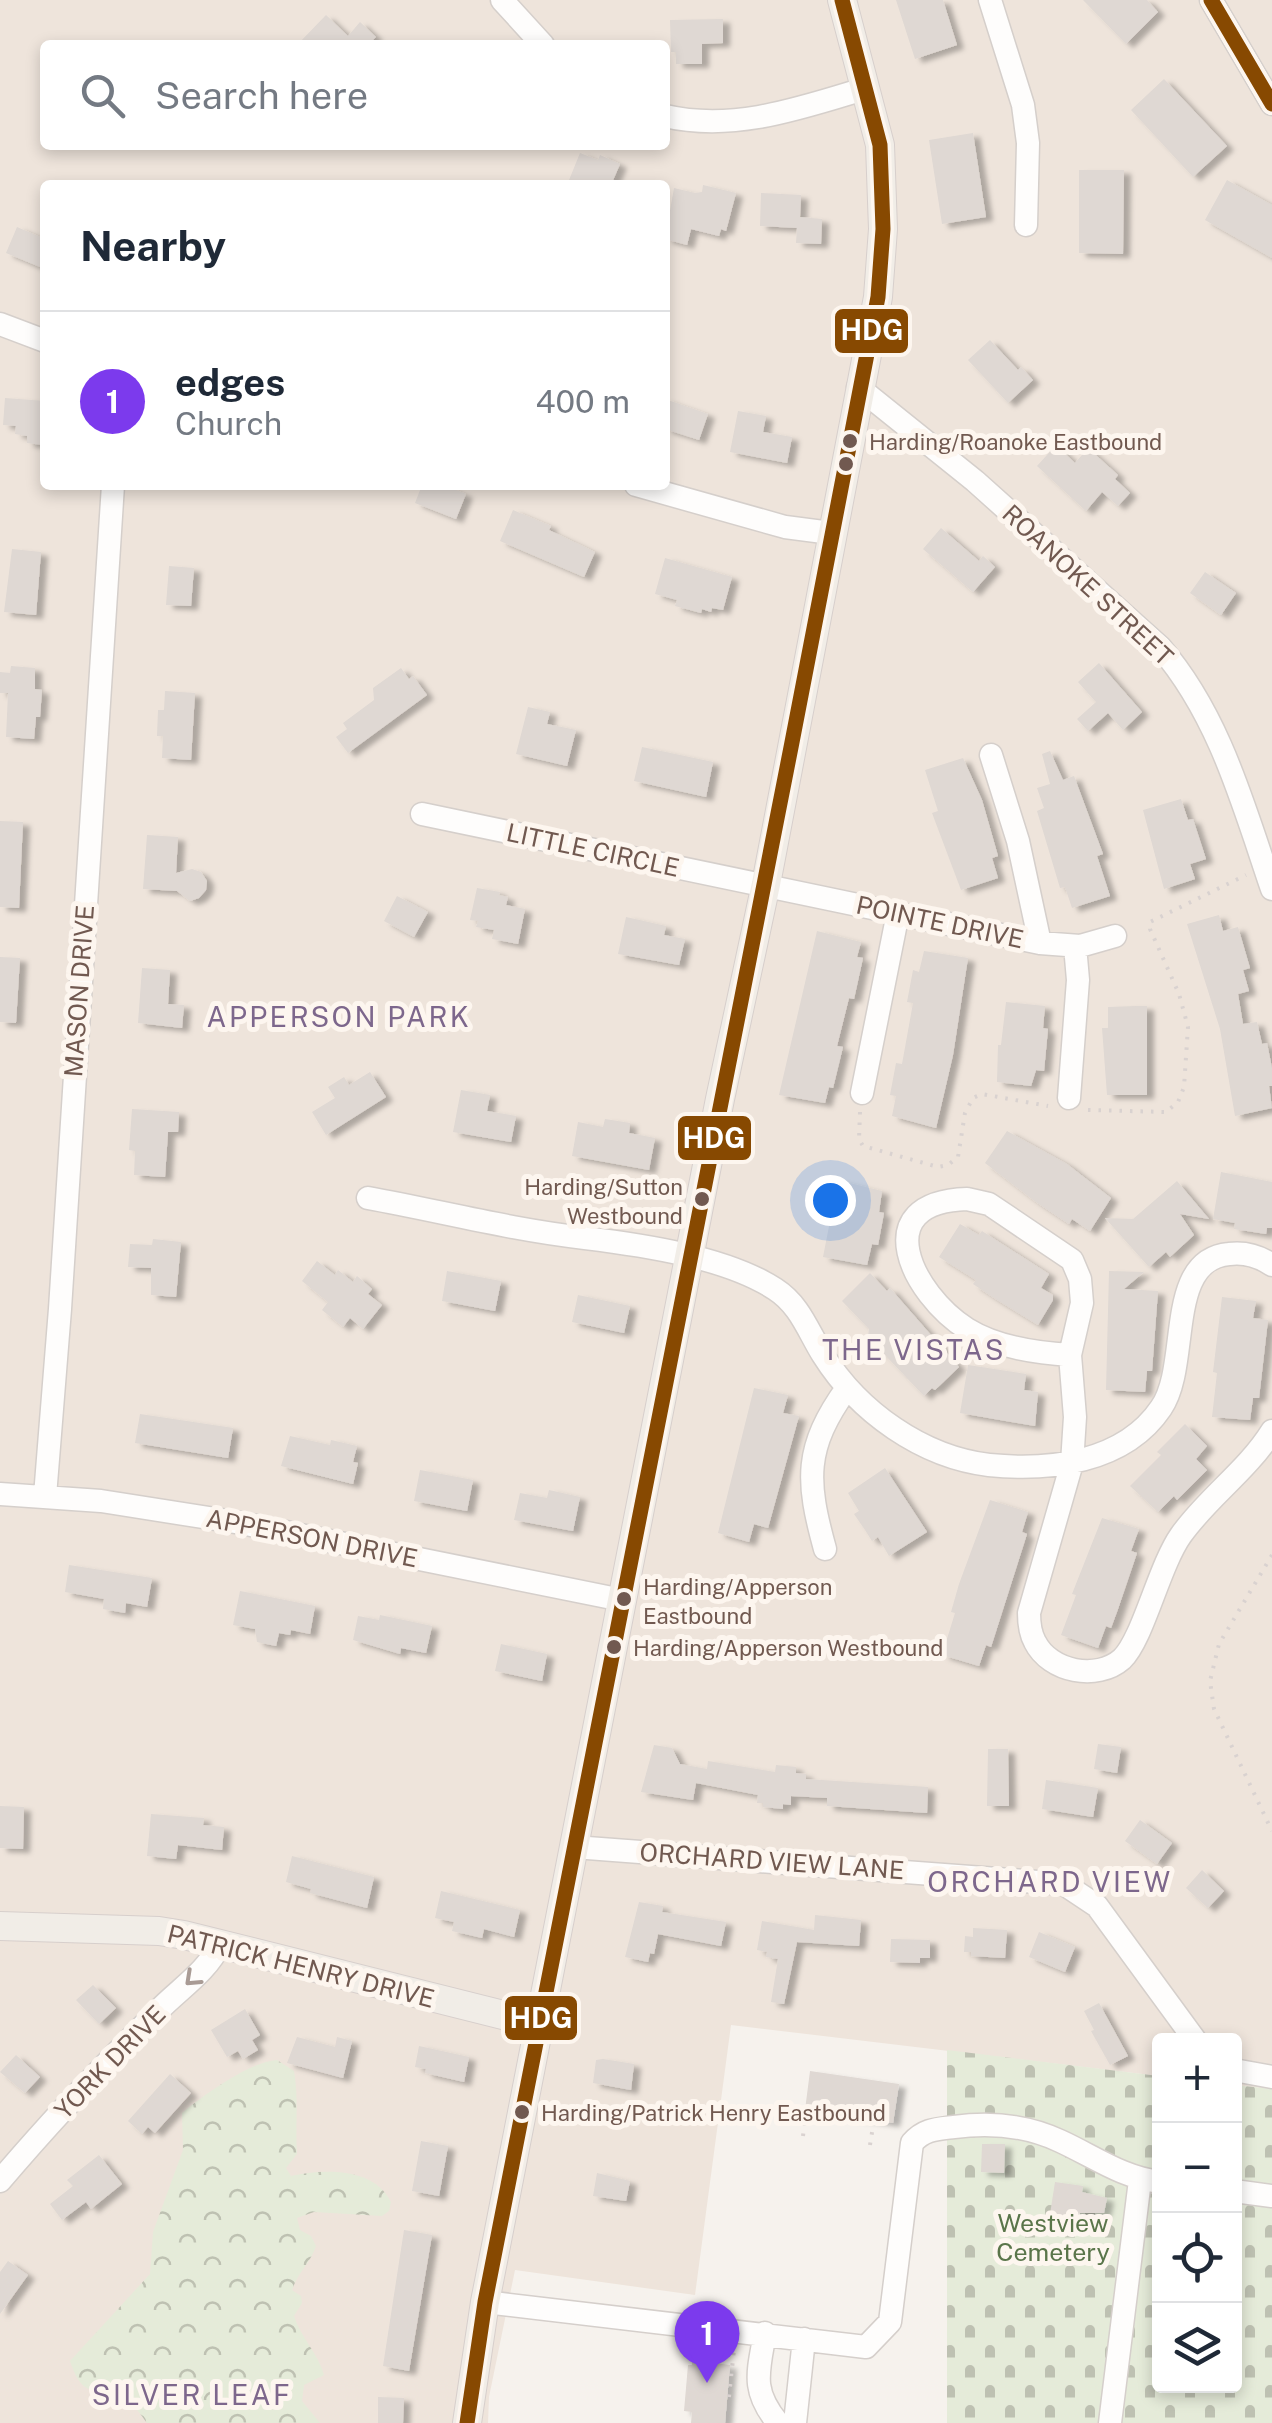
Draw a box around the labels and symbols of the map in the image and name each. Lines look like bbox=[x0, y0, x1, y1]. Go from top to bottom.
line badge: HDG bbox=[833, 307, 910, 355]
text: HDG bbox=[841, 313, 903, 346]
place label: Harding/Roanoke Eastbound bbox=[869, 429, 1162, 455]
marker: Harding/Roanoke Eastbound bbox=[840, 431, 860, 451]
unlabelled marker bbox=[836, 454, 856, 474]
street label: ROANOKE STREET bbox=[996, 498, 1180, 672]
street label: LITTLE CIRCLE bbox=[504, 817, 682, 883]
street label: POINTE DRIVE bbox=[854, 890, 1026, 954]
street label: MASON DRIVE bbox=[58, 904, 100, 1078]
district label: APPERSON PARK bbox=[207, 1000, 471, 1033]
line badge: HDG bbox=[676, 1114, 753, 1162]
text: HDG bbox=[683, 1121, 745, 1154]
place label: Harding/Sutton Westbound bbox=[524, 1174, 683, 1229]
your location bbox=[805, 1175, 856, 1226]
marker: Harding/Sutton Westbound bbox=[692, 1189, 712, 1209]
district label: THE VISTAS bbox=[822, 1333, 1006, 1366]
street label: APPERSON DRIVE bbox=[204, 1503, 420, 1573]
place label: Harding/Apperson Eastbound bbox=[643, 1574, 832, 1629]
marker: Harding/Apperson Eastbound bbox=[614, 1589, 634, 1609]
place label: Harding/Apperson Westbound bbox=[633, 1635, 943, 1661]
marker: Harding/Apperson Westbound bbox=[604, 1637, 624, 1657]
street label: ORCHARD VIEW LANE bbox=[639, 1837, 905, 1885]
district label: ORCHARD VIEW bbox=[927, 1865, 1173, 1898]
street label: PATRICK HENRY DRIVE bbox=[164, 1918, 438, 2014]
one-way arrow bbox=[185, 1967, 204, 1985]
line badge: HDG bbox=[503, 1994, 579, 2042]
street label: YORK DRIVE bbox=[48, 1999, 172, 2125]
text: HDG bbox=[510, 2001, 572, 2034]
place label: Harding/Patrick Henry Eastbound bbox=[541, 2100, 886, 2126]
marker: Harding/Patrick Henry Eastbound bbox=[512, 2102, 532, 2122]
park label: Westview Cemetery bbox=[996, 2208, 1110, 2267]
pin: 1 bbox=[674, 2300, 740, 2383]
district label: SILVER LEAF bbox=[92, 2378, 292, 2411]

